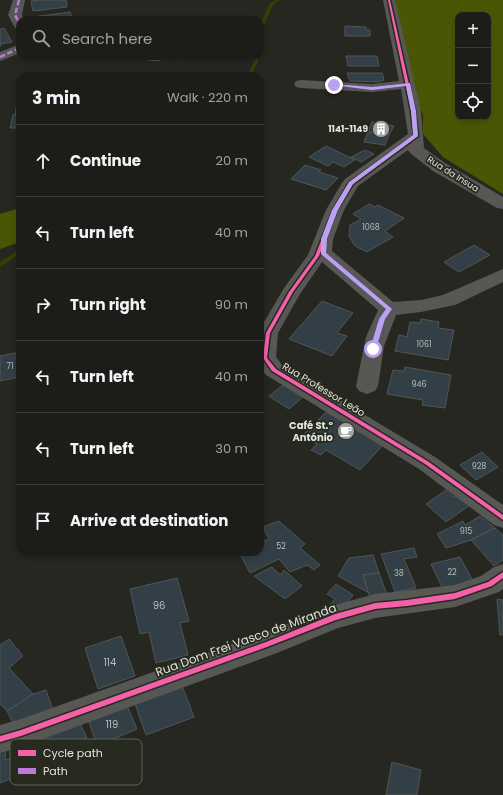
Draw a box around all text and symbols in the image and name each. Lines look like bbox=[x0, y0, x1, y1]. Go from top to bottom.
map controls bbox=[455, 12, 491, 120]
button: + bbox=[455, 12, 491, 48]
search box bbox=[16, 16, 264, 60]
icon: search bbox=[30, 27, 52, 49]
text: Search here bbox=[62, 28, 152, 49]
button: − bbox=[455, 48, 491, 84]
route end bbox=[325, 76, 343, 94]
button: locate bbox=[455, 84, 491, 120]
text: 3 min bbox=[32, 86, 80, 110]
text: Walk · 220 m bbox=[167, 88, 248, 107]
building icon: 1141-1149 bbox=[371, 119, 391, 139]
place label: 1141-1149 bbox=[328, 123, 368, 135]
icon: ahead bbox=[32, 150, 54, 172]
text: Continue bbox=[70, 150, 141, 171]
text: 20 m bbox=[215, 151, 248, 170]
street label: Rua da Insua bbox=[425, 153, 481, 195]
icon: left bbox=[32, 222, 54, 244]
text: Turn left bbox=[70, 222, 134, 243]
house number: 1068 bbox=[362, 222, 380, 233]
text: 40 m bbox=[215, 223, 248, 242]
icon: right bbox=[32, 294, 54, 316]
text: Turn right bbox=[70, 294, 146, 315]
text: 90 m bbox=[215, 295, 248, 314]
house number: 1061 bbox=[416, 339, 432, 350]
route start bbox=[364, 340, 382, 358]
street label: Rua Professor Leão bbox=[279, 359, 368, 420]
house number: 71 bbox=[7, 361, 13, 372]
icon: left bbox=[32, 366, 54, 388]
text: Turn left bbox=[70, 366, 134, 387]
text: 40 m bbox=[215, 367, 248, 386]
house number: 946 bbox=[411, 379, 427, 390]
place label: Café St.º António bbox=[289, 418, 334, 445]
cafe icon: Café St.º António bbox=[336, 421, 356, 441]
icon: left bbox=[32, 438, 54, 460]
text: Turn left bbox=[70, 438, 134, 459]
text: 30 m bbox=[215, 439, 248, 458]
house number: 928 bbox=[472, 461, 486, 472]
icon: arrive bbox=[32, 510, 54, 532]
text: Arrive at destination bbox=[70, 510, 228, 531]
house number: 915 bbox=[460, 526, 472, 537]
house number: 52 bbox=[276, 541, 286, 552]
house number: 22 bbox=[447, 567, 457, 578]
house number: 38 bbox=[394, 568, 404, 579]
house number: 96 bbox=[153, 598, 165, 613]
street label: Rua Dom Frei Vasco de Miranda bbox=[153, 599, 339, 680]
house number: 114 bbox=[104, 655, 116, 670]
house number: 119 bbox=[106, 717, 118, 732]
legend bbox=[10, 739, 142, 785]
text: Cycle path bbox=[43, 745, 103, 761]
text: Path bbox=[43, 763, 68, 779]

